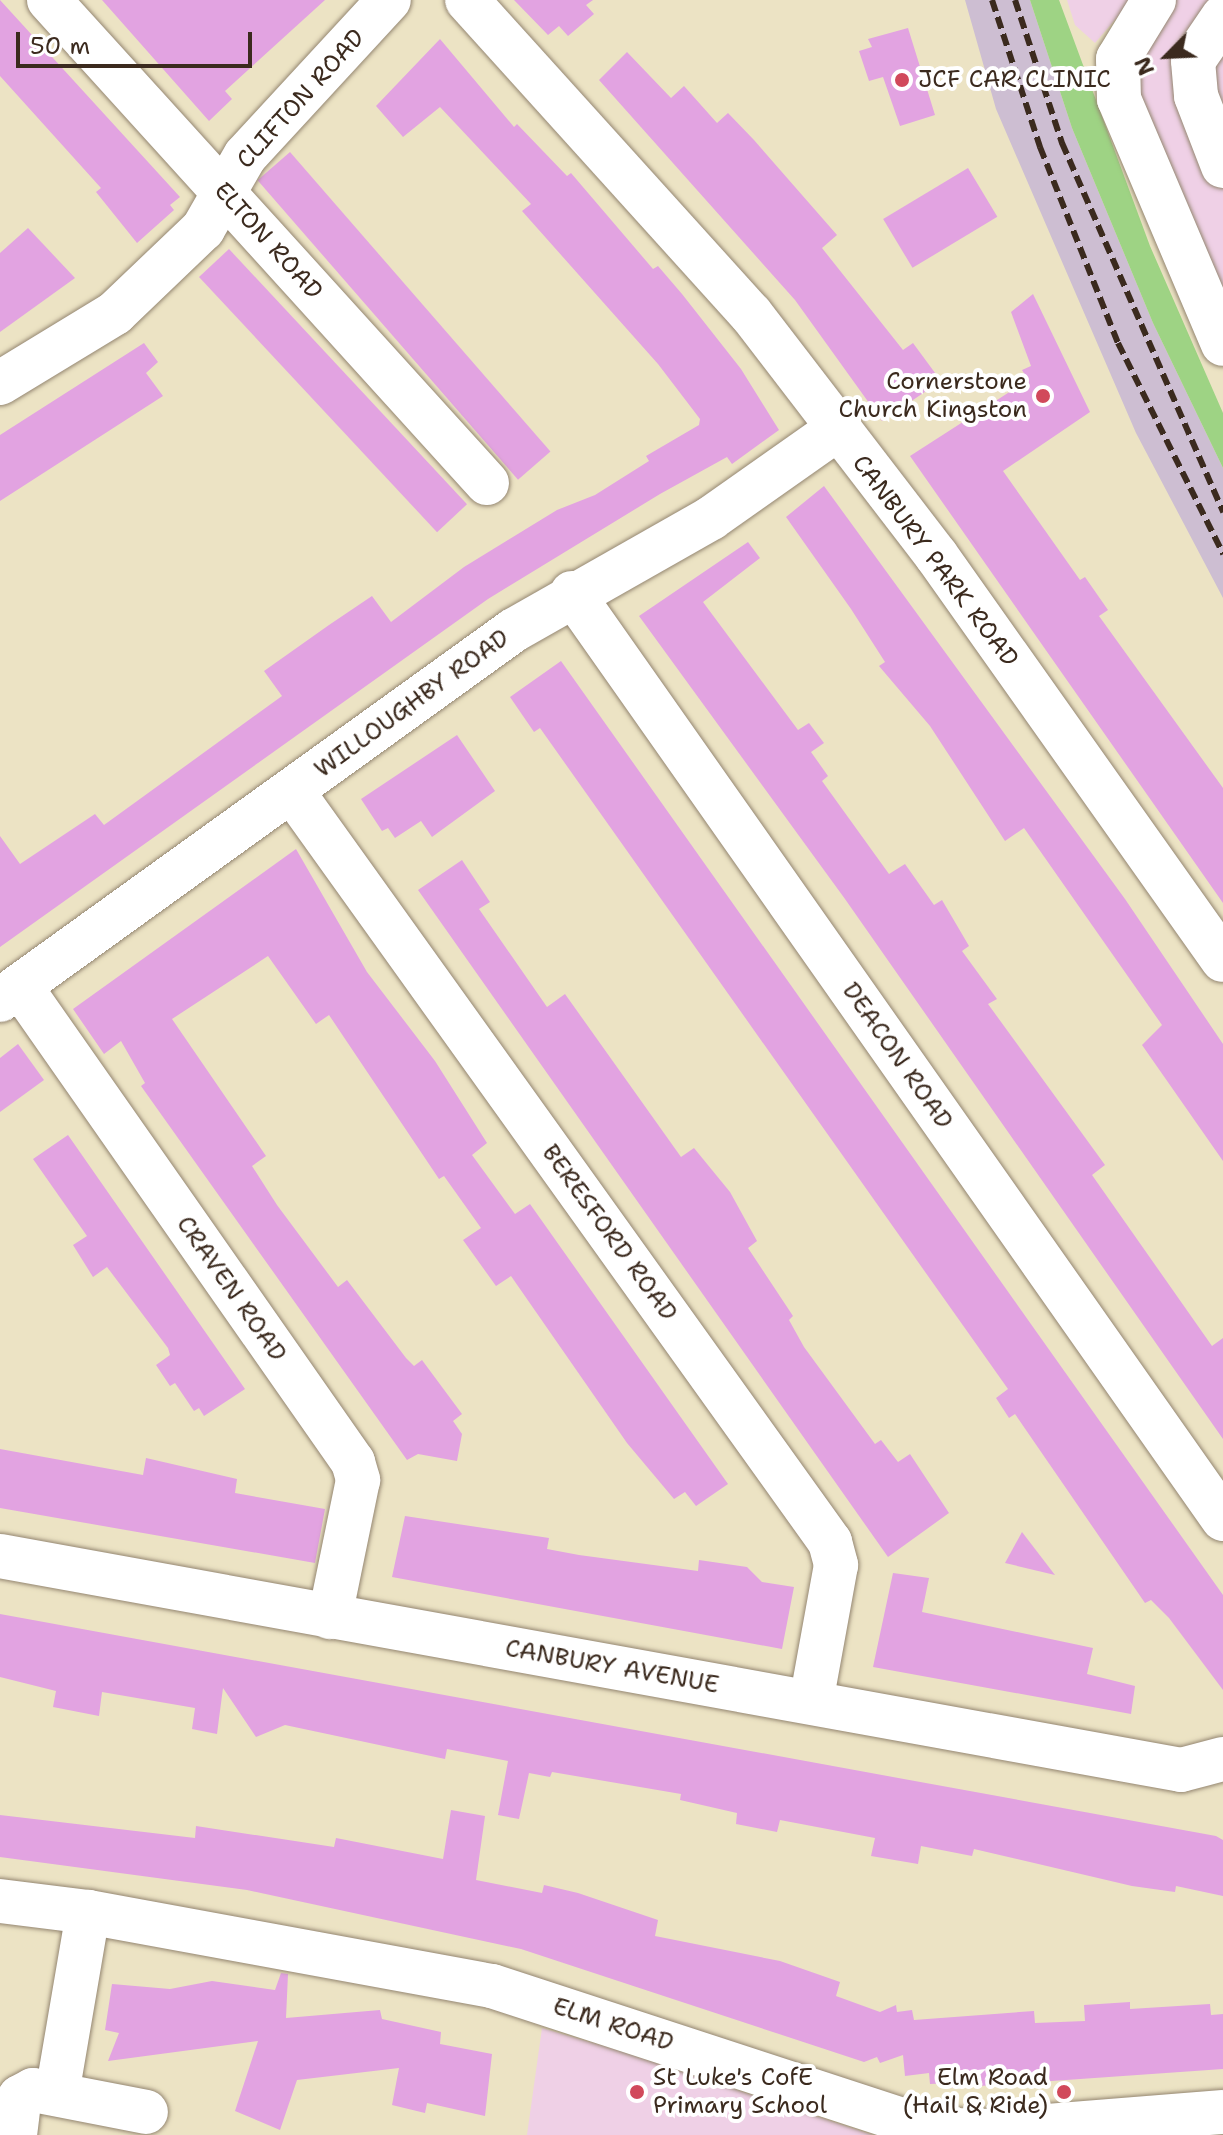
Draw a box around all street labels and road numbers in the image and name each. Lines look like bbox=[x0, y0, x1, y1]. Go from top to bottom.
street label: CLIFTON ROAD bbox=[231, 23, 371, 175]
street label: ELTON ROAD bbox=[208, 176, 328, 306]
street label: CANBURY PARK ROAD bbox=[846, 450, 1024, 672]
street label: WILLOUGHBY ROAD bbox=[309, 624, 515, 784]
street label: DEACON ROAD bbox=[836, 977, 958, 1135]
street label: BERESFORD ROAD bbox=[535, 1139, 683, 1327]
street label: CRAVEN ROAD bbox=[170, 1211, 292, 1367]
street label: CANBURY AVENUE bbox=[503, 1634, 721, 1700]
street label: ELM ROAD bbox=[549, 1992, 677, 2058]

